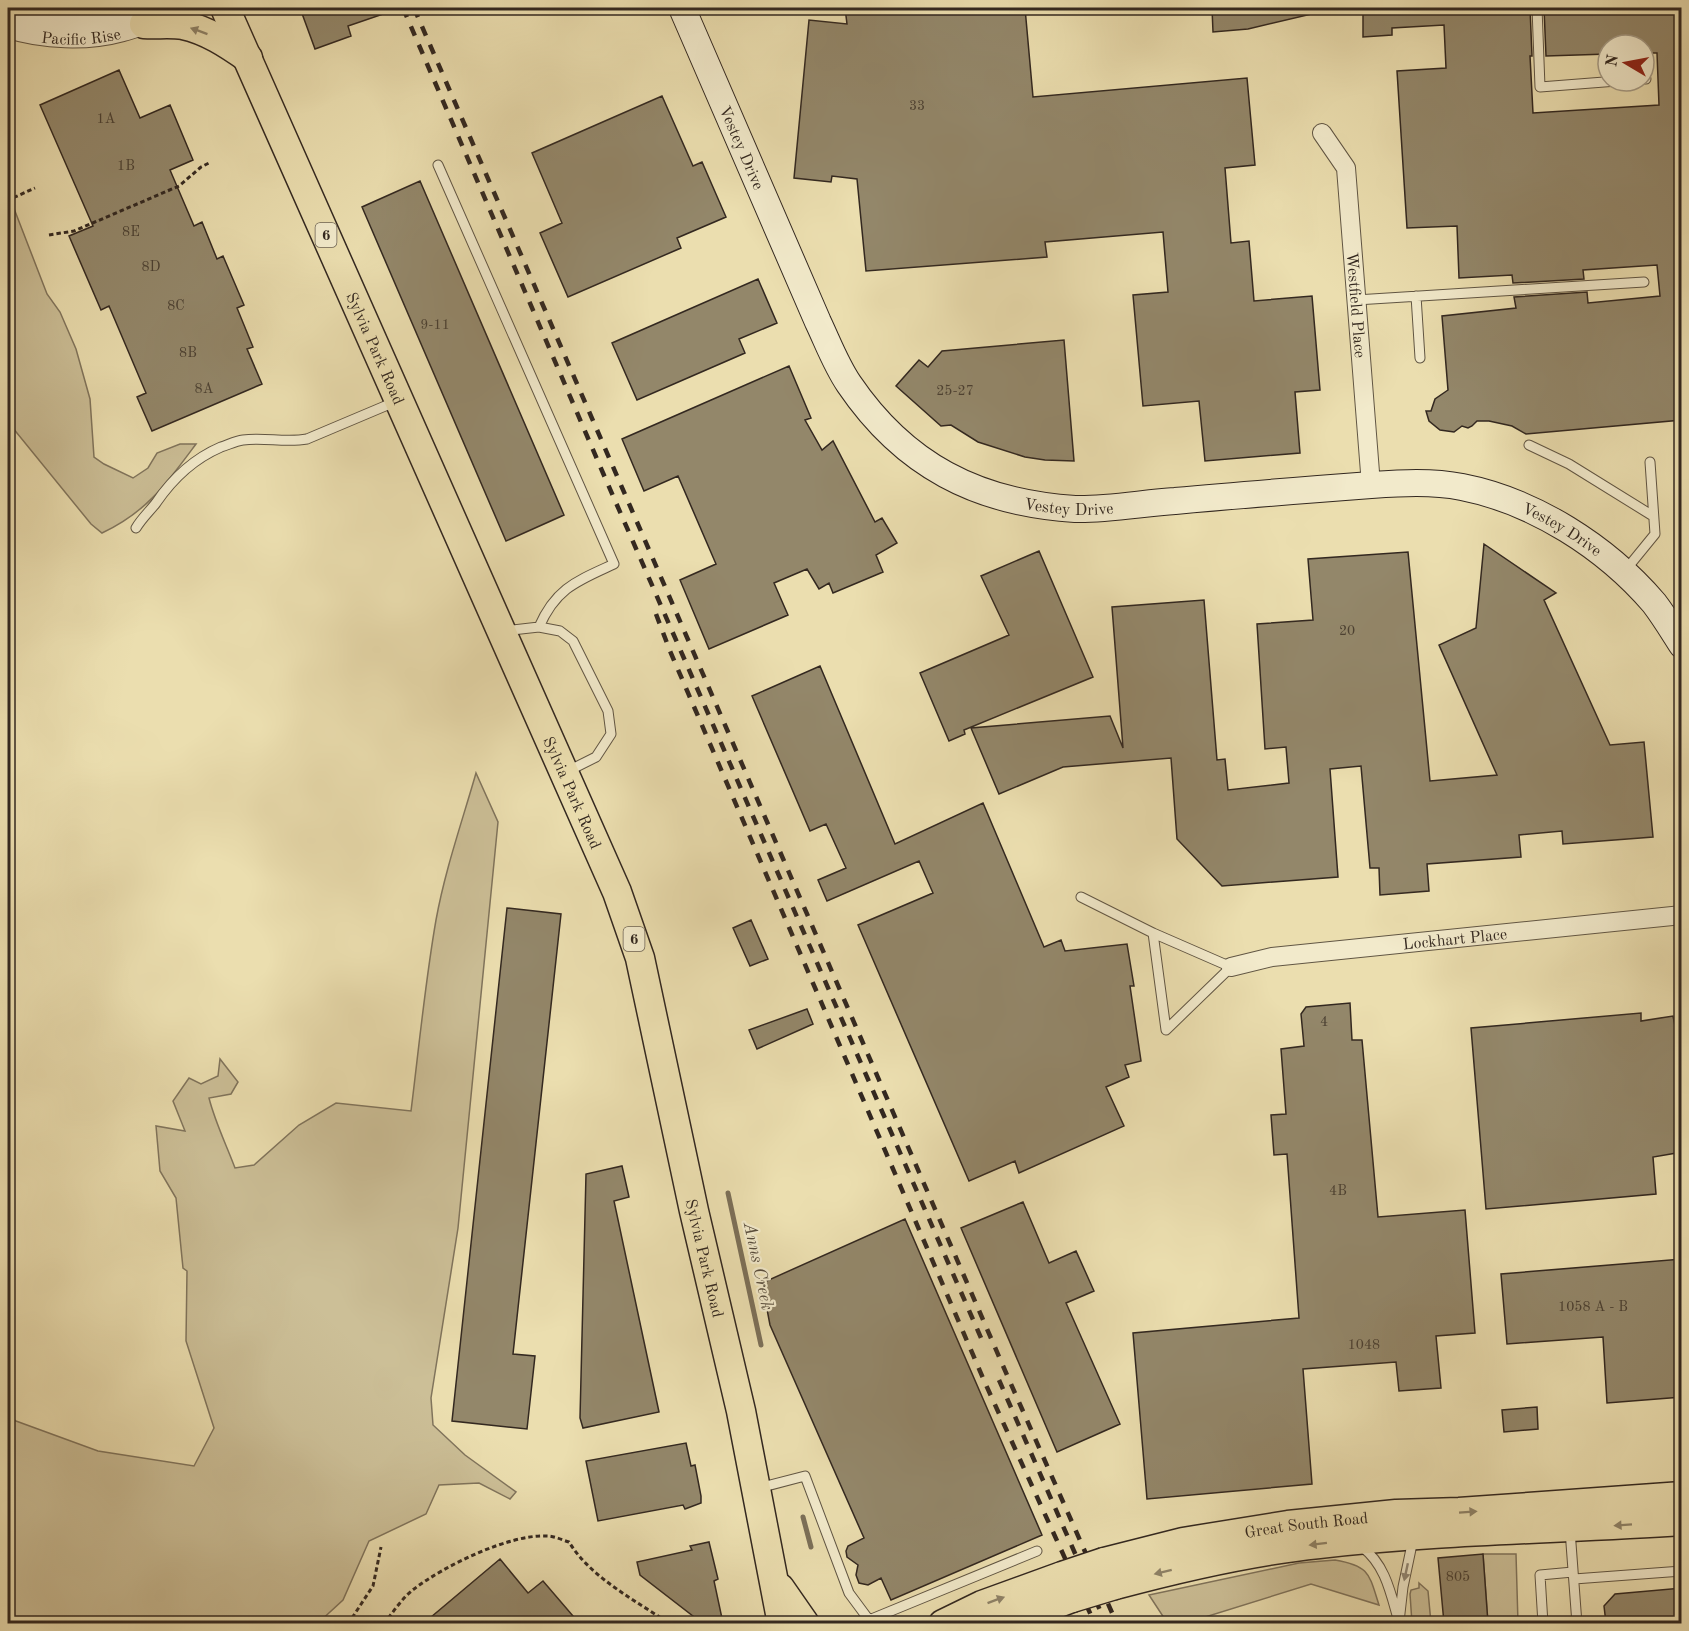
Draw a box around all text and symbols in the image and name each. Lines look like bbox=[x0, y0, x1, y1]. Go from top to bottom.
one-way arrow bbox=[190, 25, 208, 35]
street label: Pacific Rise bbox=[40, 27, 123, 49]
north arrow bbox=[1596, 33, 1656, 93]
text: N bbox=[1604, 53, 1622, 68]
house number: 33 bbox=[909, 99, 925, 113]
street label: Vestey Drive bbox=[715, 104, 766, 193]
house number: 1A bbox=[97, 112, 116, 126]
house number: 1B bbox=[117, 159, 135, 173]
road number: 6 bbox=[316, 223, 336, 247]
house number: 8E bbox=[122, 225, 140, 239]
street label: Westfield Place bbox=[1343, 252, 1367, 359]
house number: 8D bbox=[141, 260, 161, 274]
street label: Sylvia Park Road bbox=[342, 290, 406, 407]
house number: 8C bbox=[167, 299, 185, 313]
house number: 9-11 bbox=[420, 318, 450, 332]
house number: 8B bbox=[179, 346, 197, 360]
house number: 8A bbox=[195, 382, 214, 396]
house number: 25-27 bbox=[936, 384, 974, 398]
street label: Vestey Drive bbox=[1023, 497, 1114, 519]
street label: Vestey Drive bbox=[1519, 501, 1604, 560]
house number: 20 bbox=[1339, 624, 1355, 638]
street label: Sylvia Park Road bbox=[539, 735, 603, 852]
road number: 6 bbox=[624, 927, 644, 951]
street label: Lockhart Place bbox=[1402, 927, 1508, 954]
house number: 4 bbox=[1320, 1015, 1328, 1029]
house number: 4B bbox=[1329, 1184, 1347, 1198]
street label: Sylvia Park Road bbox=[682, 1198, 725, 1319]
water label: Anns Creek bbox=[740, 1219, 776, 1312]
house number: 1058 A - B bbox=[1558, 1300, 1628, 1314]
house number: 1048 bbox=[1348, 1338, 1380, 1352]
one-way arrow bbox=[1459, 1507, 1478, 1516]
street label: Great South Road bbox=[1244, 1511, 1369, 1542]
one-way arrow bbox=[1614, 1520, 1633, 1530]
one-way arrow bbox=[1308, 1539, 1327, 1549]
one-way arrow bbox=[1401, 1562, 1410, 1581]
one-way arrow bbox=[1154, 1568, 1173, 1578]
house number: 805 bbox=[1446, 1570, 1470, 1584]
one-way arrow bbox=[988, 1595, 1006, 1605]

